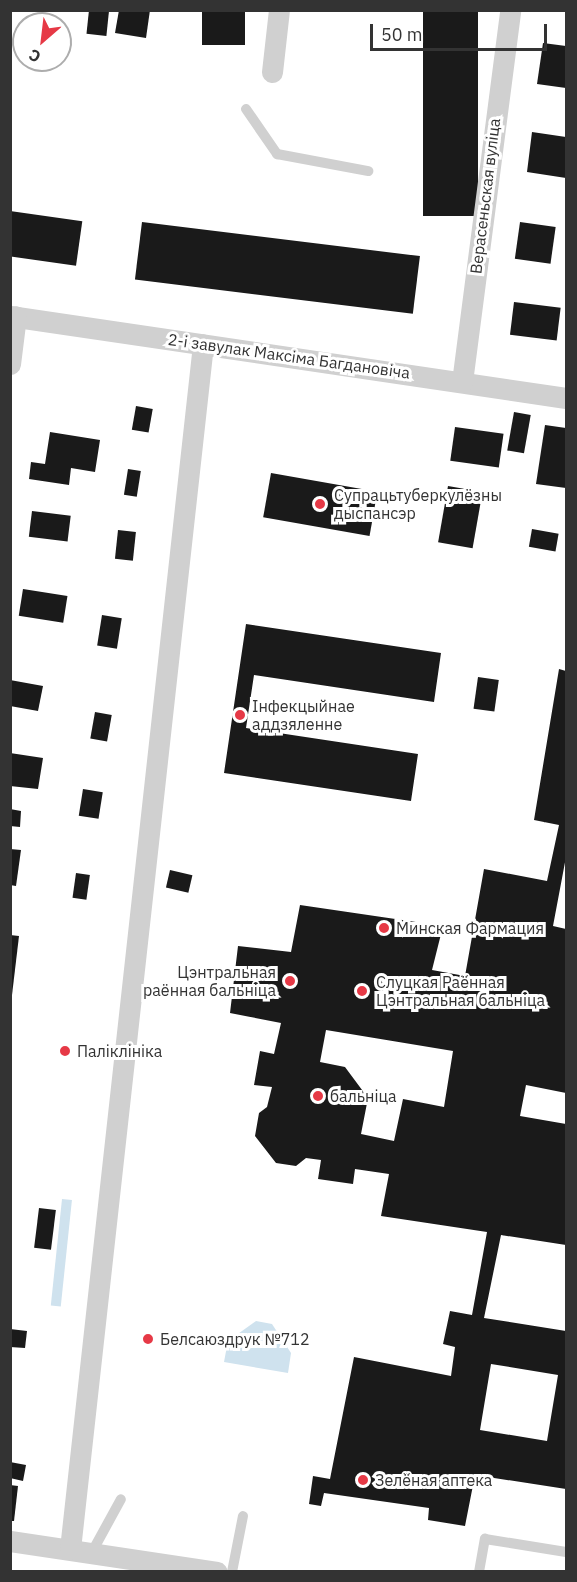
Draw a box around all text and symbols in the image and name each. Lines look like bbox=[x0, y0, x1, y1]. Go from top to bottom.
north arrow bbox=[12, 12, 72, 72]
scale bar bbox=[373, 12, 550, 50]
text: 50 m bbox=[381, 23, 423, 46]
text: С bbox=[25, 45, 44, 67]
street label: Верасеньская вуліца bbox=[466, 117, 504, 275]
street label: 2-і завулак Максіма Багдановіча bbox=[167, 329, 411, 383]
place label: Супрацьтуберкулёзны дыспансэр bbox=[334, 485, 502, 523]
marker: Супрацьтуберкулёзны дыспансэр bbox=[311, 495, 329, 513]
place label: Інфекцыйнае аддзяленне bbox=[252, 696, 355, 734]
marker: Інфекцыйнае аддзяленне bbox=[233, 708, 247, 722]
place label: Минская Фармация bbox=[396, 918, 544, 938]
marker: Минская Фармация bbox=[377, 921, 391, 935]
place label: Цэнтральная раённая бальніца bbox=[143, 962, 276, 1000]
marker: Цэнтральная раённая бальніца bbox=[281, 972, 299, 990]
place label: Слуцкая Раённая Цэнтральная бальніца bbox=[376, 972, 545, 1010]
marker: Слуцкая Раённая Цэнтральная бальніца bbox=[353, 982, 371, 1000]
place label: Паліклініка bbox=[77, 1041, 162, 1061]
marker: Паліклініка bbox=[58, 1044, 72, 1058]
place label: бальніца bbox=[330, 1086, 397, 1106]
marker: бальніца bbox=[311, 1089, 325, 1103]
place label: Белсаюздрук №712 bbox=[160, 1329, 310, 1349]
marker: Белсаюздрук №712 bbox=[141, 1332, 155, 1346]
place label: Зелёная аптека bbox=[375, 1470, 492, 1490]
marker: Зелёная аптека bbox=[356, 1473, 370, 1487]

